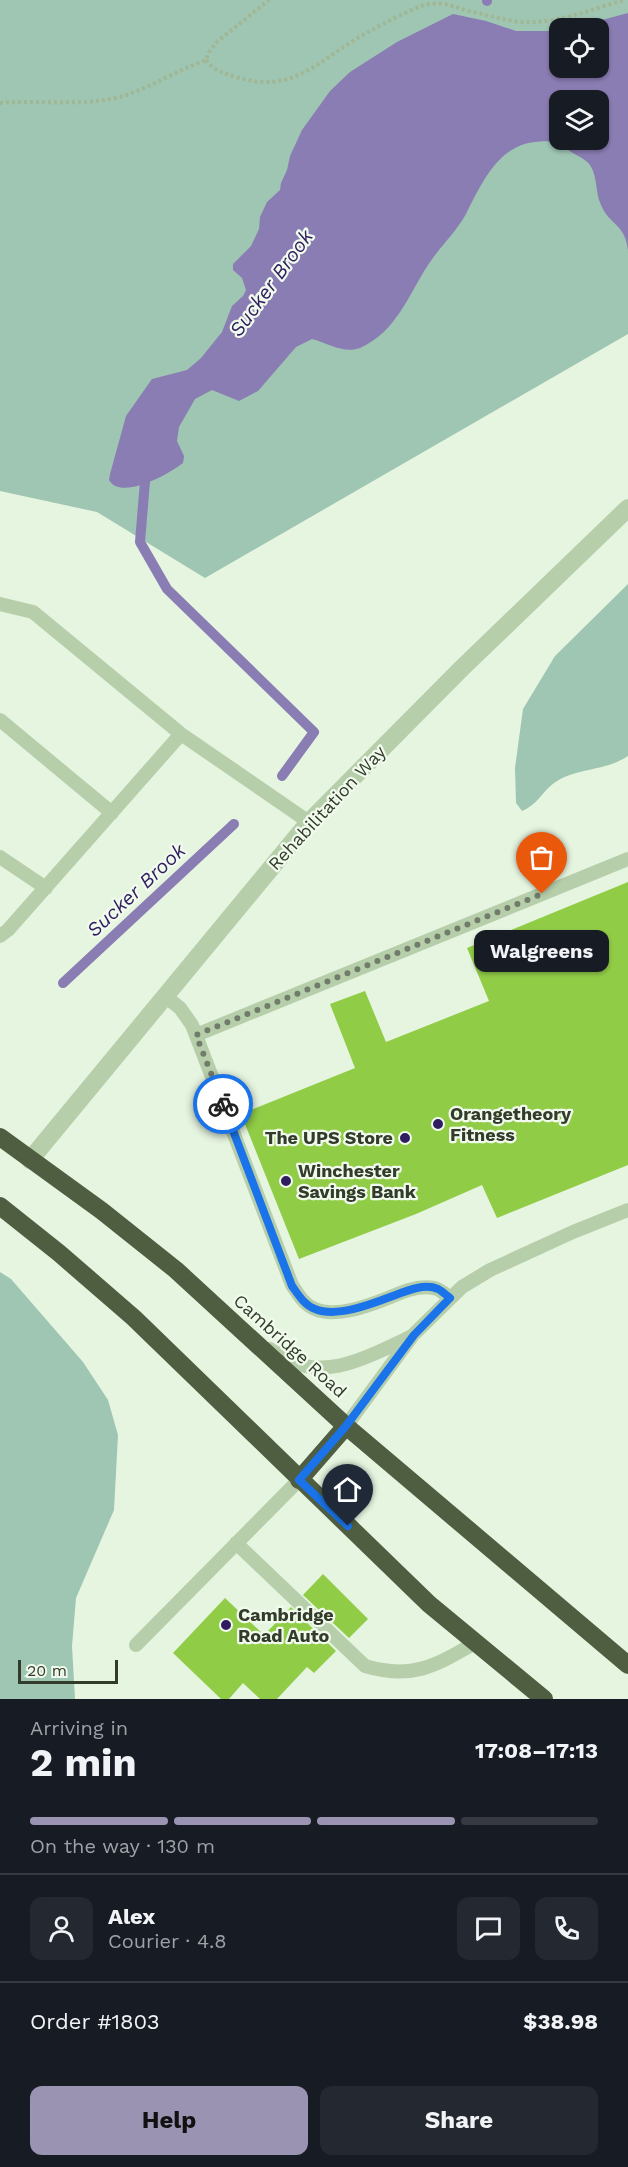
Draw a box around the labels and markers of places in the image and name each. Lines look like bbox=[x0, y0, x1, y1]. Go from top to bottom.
pin bbox=[516, 832, 567, 894]
callout: Walgreens bbox=[474, 930, 610, 972]
place label: Orangetheory Fitness bbox=[450, 1103, 572, 1145]
marker: Orangetheory Fitness bbox=[431, 1117, 445, 1131]
place label: The UPS Store bbox=[265, 1127, 393, 1148]
marker: The UPS Store bbox=[398, 1131, 412, 1145]
place label: Winchester Savings Bank bbox=[298, 1160, 417, 1202]
marker: Winchester Savings Bank bbox=[279, 1174, 293, 1188]
pin bbox=[322, 1464, 373, 1526]
place label: Cambridge Road Auto bbox=[238, 1604, 334, 1646]
marker: Cambridge Road Auto bbox=[219, 1618, 233, 1632]

